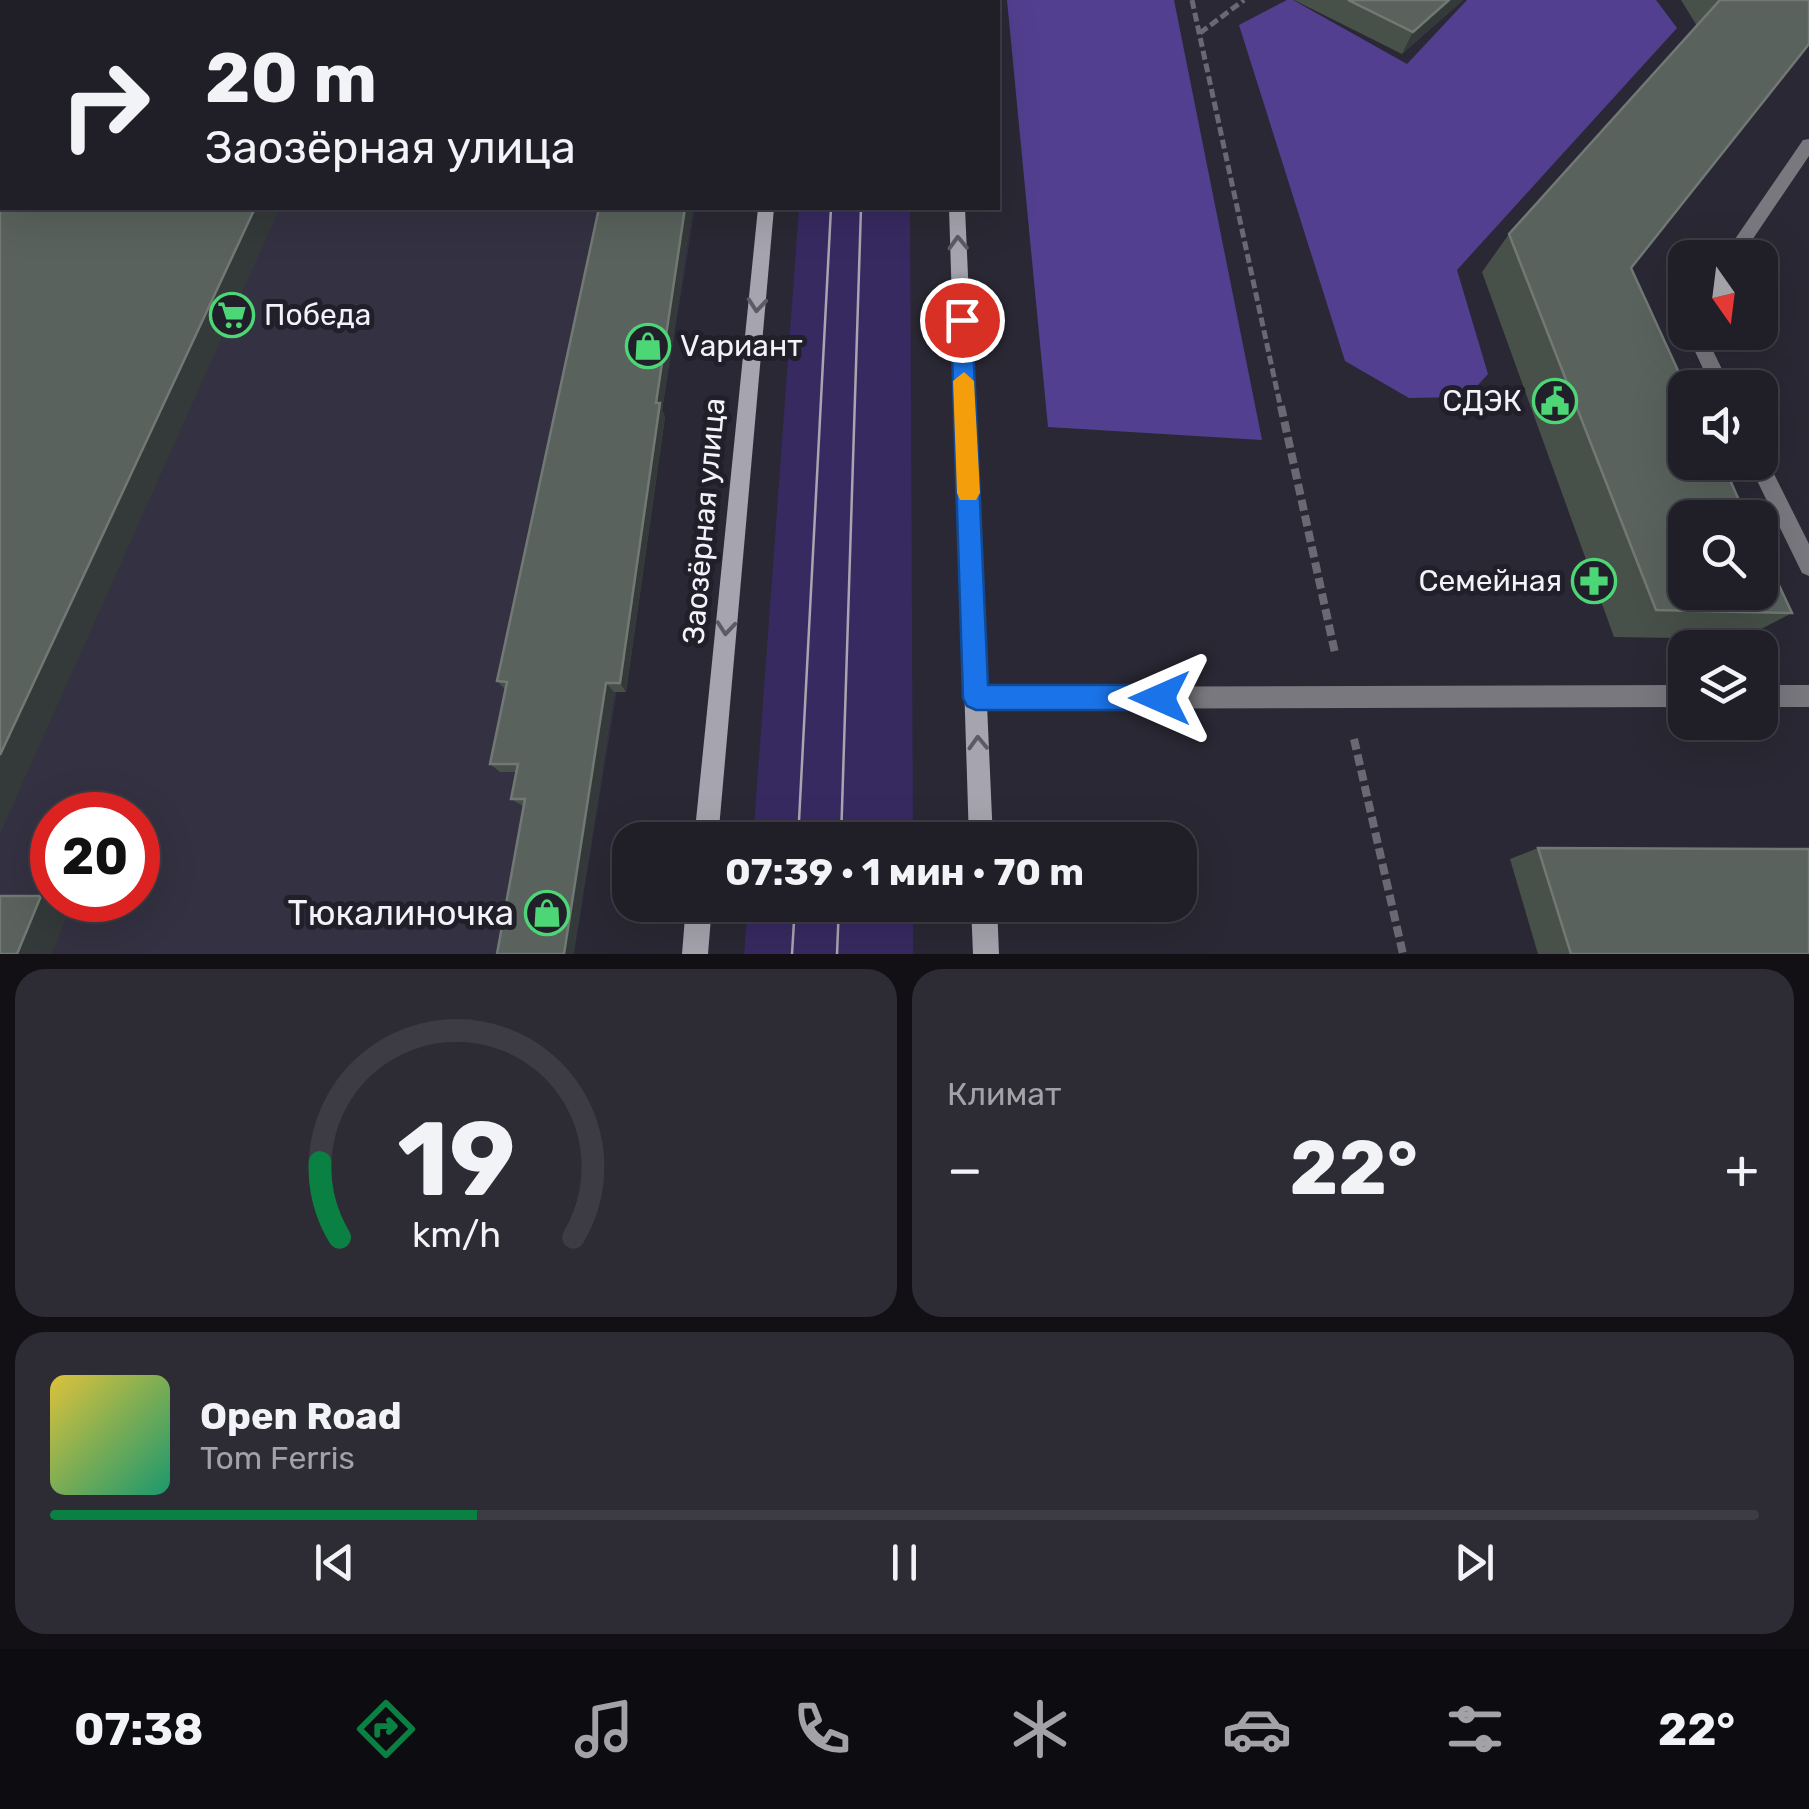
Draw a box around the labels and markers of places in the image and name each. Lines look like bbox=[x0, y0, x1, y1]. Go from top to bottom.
pin bbox=[920, 278, 1005, 363]
supermarket icon: Победа bbox=[209, 292, 255, 338]
place label: Победа bbox=[264, 297, 371, 333]
shop icon: Vариант bbox=[625, 323, 671, 369]
place label: Vариант bbox=[680, 328, 803, 364]
public building icon: СДЭК bbox=[1532, 378, 1578, 424]
place label: СДЭК bbox=[1442, 383, 1522, 419]
pharmacy icon: Семейная bbox=[1571, 558, 1617, 604]
place label: Семейная bbox=[1419, 563, 1562, 599]
shop icon: Тюкалиночка bbox=[524, 890, 570, 936]
place label: Тюкалиночка bbox=[287, 892, 514, 934]

